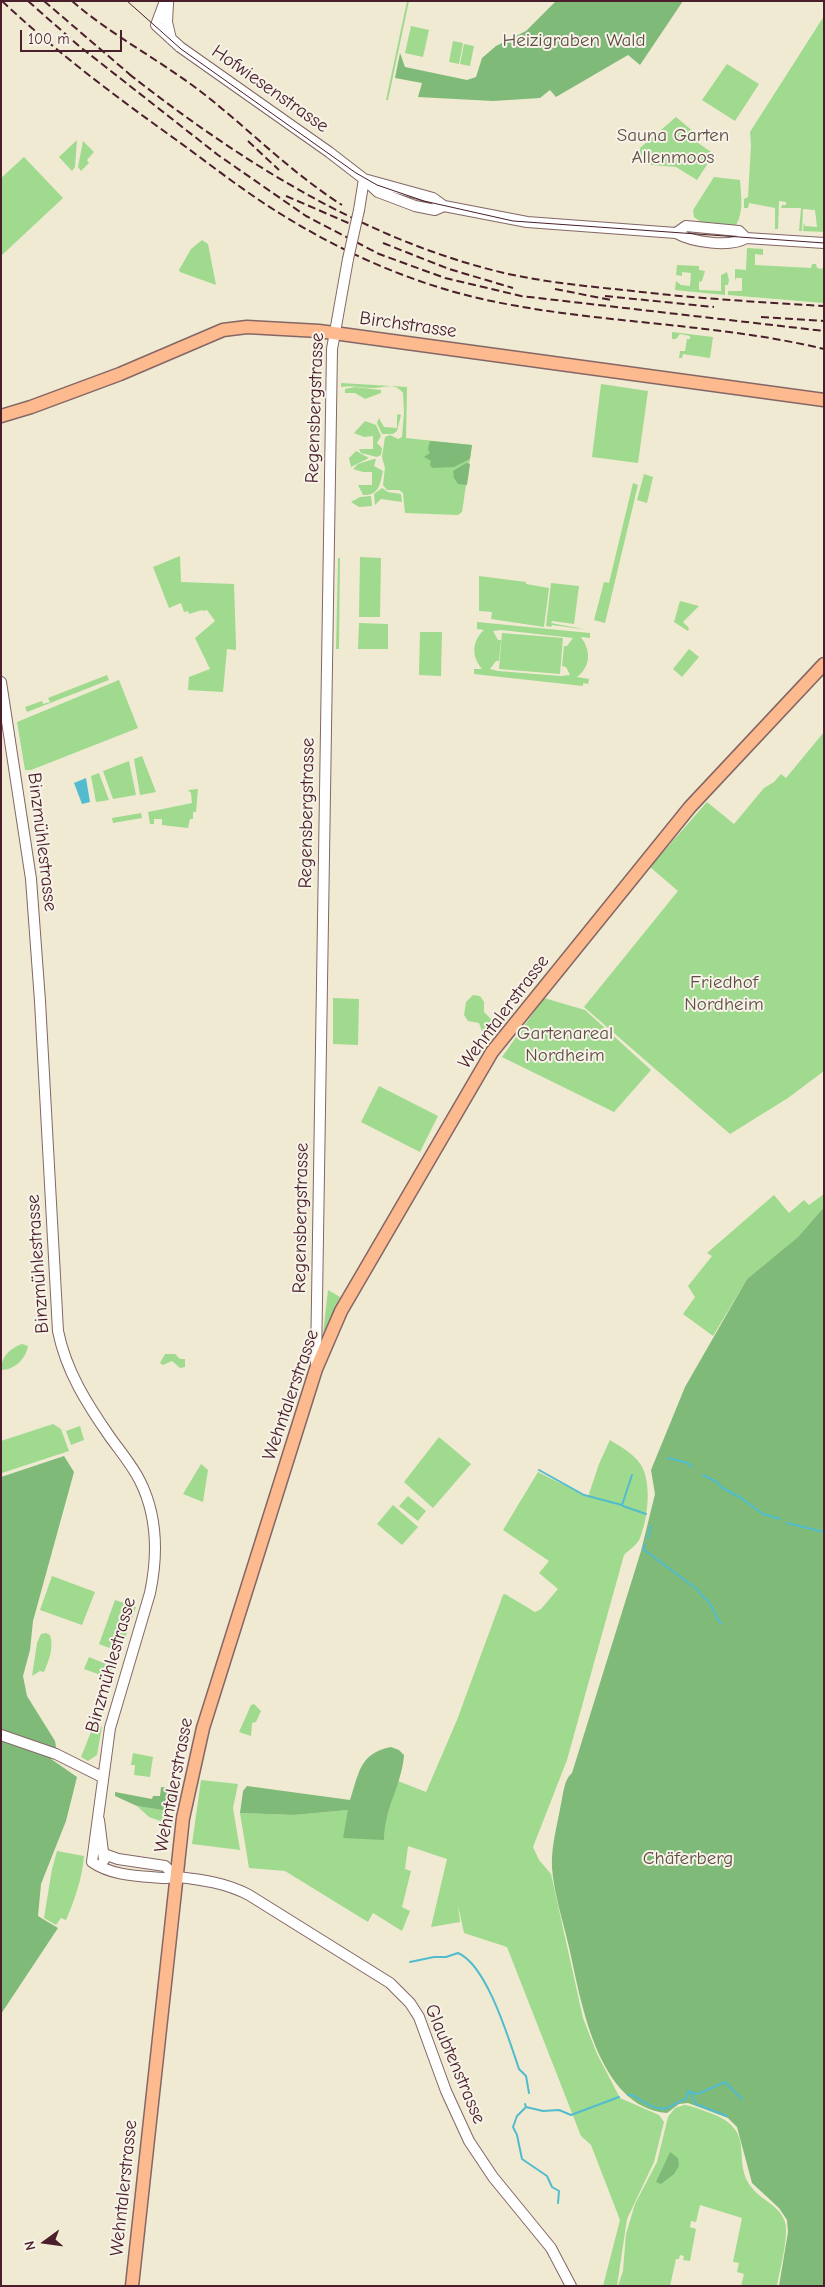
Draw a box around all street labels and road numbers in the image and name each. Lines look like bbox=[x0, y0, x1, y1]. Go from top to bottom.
street label: Hofwiesenstrasse bbox=[207, 40, 333, 138]
street label: Birchstrasse bbox=[358, 307, 458, 343]
street label: Regensbergstrasse bbox=[301, 332, 329, 484]
street label: Regensbergstrasse bbox=[294, 737, 320, 889]
street label: Binzmühlestrasse bbox=[22, 771, 62, 913]
street label: Wehntalerstrasse bbox=[454, 950, 554, 1074]
street label: Regensbergstrasse bbox=[288, 1142, 314, 1294]
street label: Binzmühlestrasse bbox=[22, 1194, 54, 1334]
street label: Wehntalerstrasse bbox=[258, 1327, 324, 1463]
street label: Binzmühlestrasse bbox=[81, 1595, 141, 1735]
street label: Wehntalerstrasse bbox=[150, 1716, 198, 1854]
street label: Glaubtenstrasse bbox=[420, 2001, 490, 2127]
street label: Wehntalerstrasse bbox=[106, 2119, 142, 2257]

